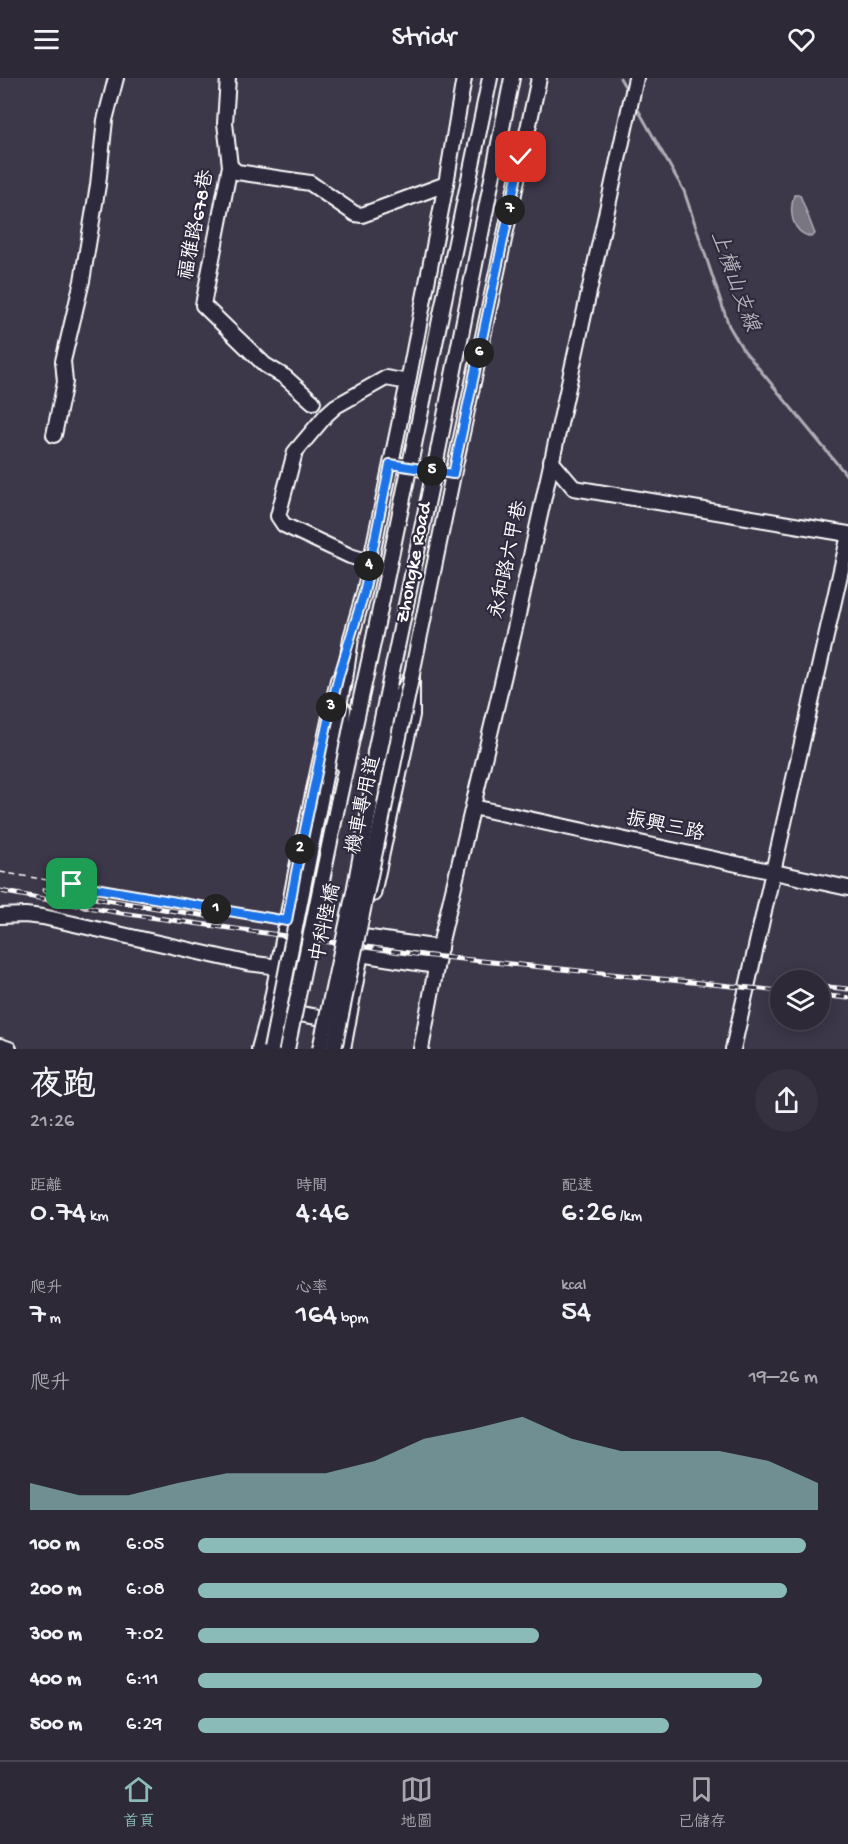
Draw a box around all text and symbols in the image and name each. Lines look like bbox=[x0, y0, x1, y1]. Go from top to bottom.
icon: menu bbox=[30, 23, 63, 56]
text: Stridr bbox=[392, 23, 456, 55]
icon: heart bbox=[785, 23, 818, 56]
pin bbox=[495, 131, 546, 182]
icon: check bbox=[504, 140, 537, 173]
street label: 福雅路678巷 bbox=[174, 167, 220, 282]
pin: 7 bbox=[495, 195, 525, 225]
text: 7 bbox=[506, 200, 514, 219]
water label: 上橫山支線 bbox=[703, 228, 765, 337]
pin: 6 bbox=[464, 338, 494, 368]
text: 6 bbox=[475, 343, 483, 362]
pin: 5 bbox=[417, 456, 447, 486]
text: 5 bbox=[428, 461, 436, 480]
street label: Zhongke Road bbox=[392, 498, 438, 625]
street label: 永和路六甲巷 bbox=[484, 498, 534, 621]
pin: 4 bbox=[354, 551, 384, 581]
text: 4 bbox=[365, 556, 373, 575]
pin: 3 bbox=[316, 692, 346, 722]
text: 3 bbox=[327, 697, 335, 716]
street label: 機車專用道 bbox=[341, 753, 387, 856]
street label: 振興三路 bbox=[623, 806, 708, 848]
pin: 2 bbox=[285, 834, 315, 864]
text: 2 bbox=[296, 839, 304, 858]
pin bbox=[46, 858, 97, 909]
icon: arrive bbox=[55, 867, 88, 900]
street label: 中科陸橋 bbox=[305, 881, 347, 965]
pin: 1 bbox=[201, 894, 231, 924]
text: 1 bbox=[213, 899, 219, 918]
map controls bbox=[770, 970, 830, 1030]
button: layers bbox=[770, 970, 830, 1030]
text: 夜跑 bbox=[30, 1069, 96, 1107]
button: share bbox=[755, 1069, 818, 1132]
text: 21:26 bbox=[30, 1111, 74, 1134]
text: 距離 bbox=[30, 1178, 62, 1197]
text: 時間 bbox=[296, 1178, 328, 1197]
text: 配速 bbox=[561, 1178, 593, 1197]
text: 0.74 bbox=[30, 1197, 86, 1232]
text: 4:46 bbox=[296, 1197, 349, 1232]
text: 6:26 bbox=[561, 1197, 616, 1232]
text: km bbox=[86, 1208, 109, 1227]
text: /km bbox=[616, 1208, 642, 1227]
text: kcal bbox=[561, 1277, 586, 1296]
text: 爬升 bbox=[30, 1280, 62, 1299]
text: 心率 bbox=[296, 1280, 328, 1299]
text: 54 bbox=[561, 1296, 591, 1331]
text: 7 bbox=[30, 1299, 46, 1334]
text: 164 bbox=[296, 1299, 337, 1334]
text: m bbox=[46, 1310, 61, 1329]
text: bpm bbox=[337, 1310, 369, 1329]
text: 19–26 m bbox=[749, 1367, 818, 1390]
text: 爬升 bbox=[30, 1373, 70, 1396]
text: 100 m bbox=[30, 1534, 80, 1557]
text: 6:05 bbox=[126, 1534, 164, 1557]
text: 200 m bbox=[30, 1579, 81, 1602]
text: 6:08 bbox=[126, 1579, 165, 1602]
text: 300 m bbox=[30, 1624, 82, 1647]
text: 7:02 bbox=[126, 1624, 164, 1647]
text: 400 m bbox=[30, 1669, 81, 1692]
text: 6:11 bbox=[126, 1669, 159, 1692]
text: 500 m bbox=[30, 1714, 82, 1737]
text: 6:29 bbox=[126, 1714, 162, 1737]
tab: 首頁 bbox=[122, 1773, 155, 1833]
tab: 地圖 bbox=[400, 1773, 433, 1833]
tab: 已儲存 bbox=[678, 1773, 726, 1833]

